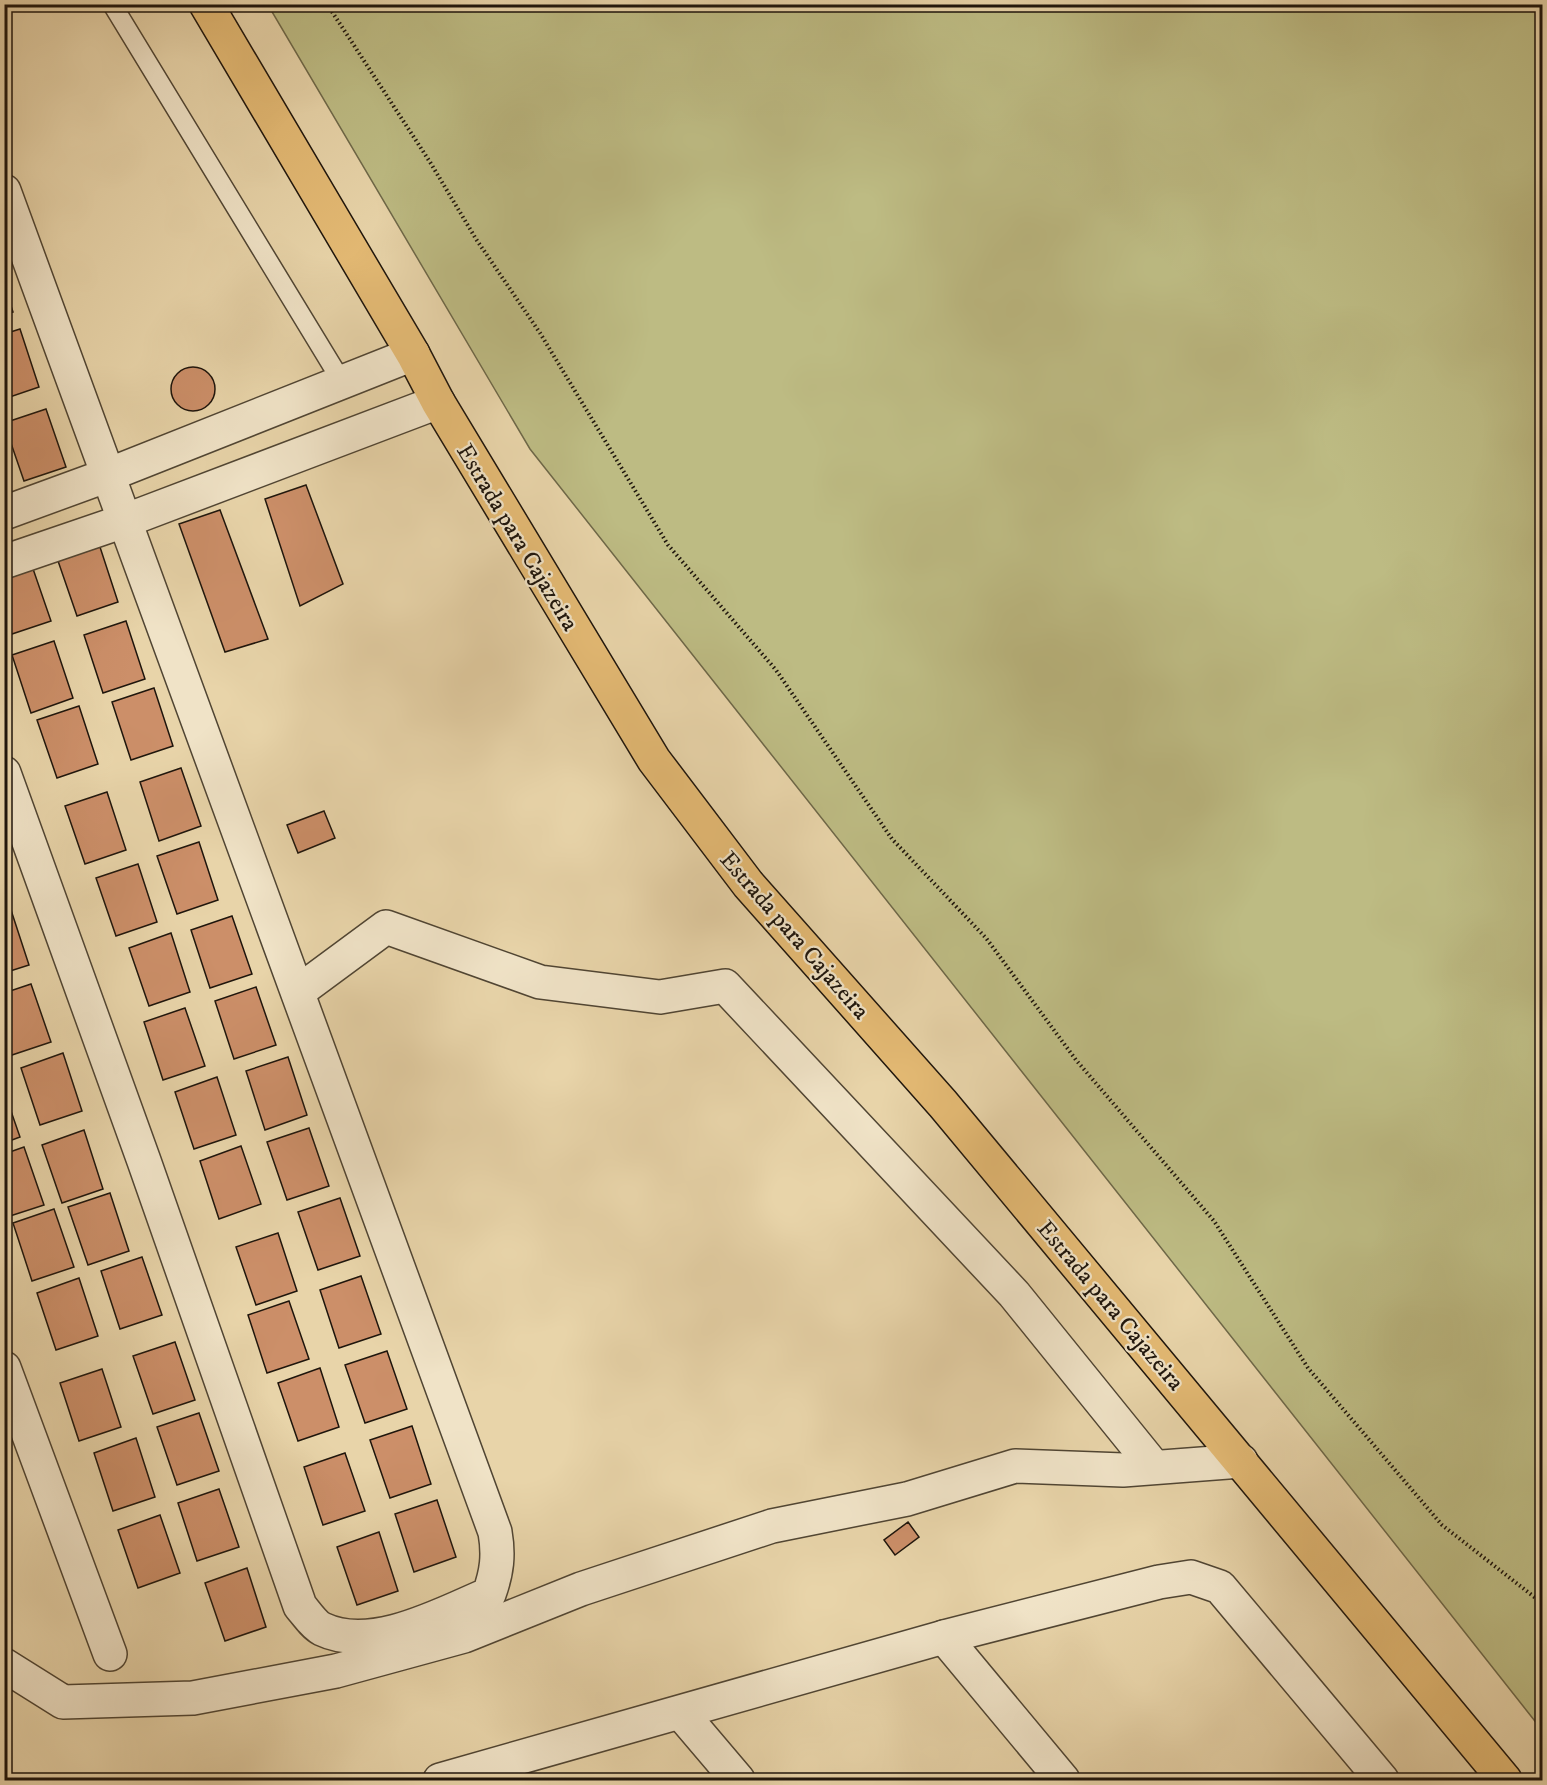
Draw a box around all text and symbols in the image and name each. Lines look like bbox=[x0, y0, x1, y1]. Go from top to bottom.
street label: Estrada para Cajazeira bbox=[449, 438, 585, 637]
street label: Estrada para Cajazeira bbox=[713, 845, 876, 1027]
street label: Estrada para Cajazeira bbox=[1030, 1214, 1191, 1398]

